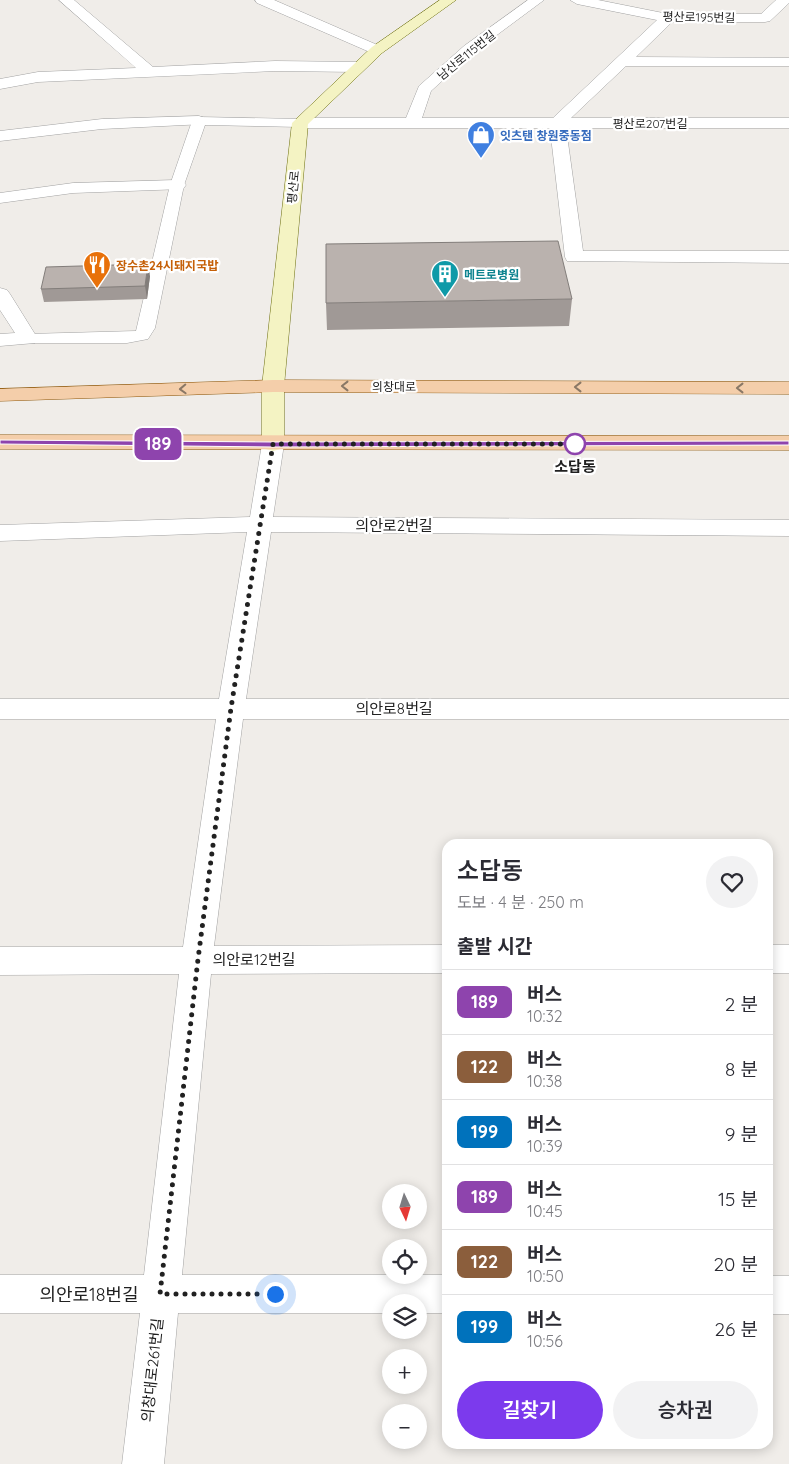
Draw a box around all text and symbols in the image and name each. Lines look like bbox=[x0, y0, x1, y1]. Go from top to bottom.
street label: 평산로195번길 bbox=[662, 9, 736, 25]
street label: 남산로115번길 bbox=[434, 27, 498, 83]
street label: 평산로207번길 bbox=[613, 116, 687, 131]
shop icon: 잇츠탠 창원중동점 bbox=[466, 120, 496, 159]
place label: 잇츠탠 창원중동점 bbox=[500, 128, 592, 143]
street label: 평산로 bbox=[284, 170, 302, 204]
restaurant icon: 장수촌24시돼지국밥 bbox=[82, 250, 112, 289]
place label: 장수촌24시돼지국밥 bbox=[116, 258, 218, 273]
building icon: 메트로병원 bbox=[430, 259, 460, 298]
place label: 메트로병원 bbox=[464, 267, 519, 282]
street label: 의창대로 bbox=[372, 379, 416, 394]
one-way arrow bbox=[341, 381, 349, 391]
one-way arrow bbox=[574, 382, 582, 392]
one-way arrow bbox=[736, 383, 744, 393]
one-way arrow bbox=[179, 384, 186, 394]
line badge: 189 bbox=[129, 428, 187, 460]
text: 189 bbox=[144, 432, 172, 455]
marker: 소답동 bbox=[564, 433, 586, 455]
place label: 소답동 bbox=[554, 457, 596, 476]
street label: 의안로2번길 bbox=[355, 516, 433, 535]
street label: 의안로8번길 bbox=[355, 699, 433, 718]
text: 소답동 bbox=[457, 855, 523, 885]
button: heart bbox=[706, 856, 758, 908]
text: 도보 · 4 분 · 250 m bbox=[457, 892, 584, 912]
text: 출발 시간 bbox=[457, 934, 532, 958]
street label: 의안로12번길 bbox=[213, 950, 295, 969]
text: 버스 bbox=[527, 982, 562, 1006]
text: 189 bbox=[471, 990, 498, 1013]
text: 2 분 bbox=[725, 992, 758, 1016]
text: 10:32 bbox=[527, 1006, 563, 1026]
text: 버스 bbox=[527, 1047, 562, 1071]
text: 122 bbox=[471, 1055, 498, 1078]
text: 8 분 bbox=[725, 1057, 758, 1081]
text: 10:38 bbox=[527, 1071, 562, 1091]
text: 버스 bbox=[527, 1112, 562, 1136]
text: 199 bbox=[471, 1120, 498, 1143]
text: 9 분 bbox=[725, 1122, 758, 1146]
text: 10:39 bbox=[527, 1136, 563, 1156]
text: 버스 bbox=[527, 1177, 562, 1201]
north arrow bbox=[382, 1184, 428, 1229]
map controls bbox=[382, 1184, 427, 1449]
text: 189 bbox=[471, 1185, 498, 1208]
text: 15 분 bbox=[718, 1187, 758, 1211]
text: 10:45 bbox=[527, 1201, 563, 1221]
button: locate bbox=[382, 1239, 427, 1284]
text: 버스 bbox=[527, 1242, 562, 1266]
text: 122 bbox=[471, 1250, 498, 1273]
text: 20 분 bbox=[714, 1252, 758, 1276]
text: 10:50 bbox=[527, 1266, 564, 1286]
your location bbox=[263, 1282, 288, 1307]
street label: 의안로18번길 bbox=[39, 1283, 139, 1306]
button: layers bbox=[382, 1294, 427, 1339]
text: 버스 bbox=[527, 1307, 562, 1331]
text: 199 bbox=[471, 1315, 498, 1338]
street label: 의창대로261번길 bbox=[137, 1317, 167, 1423]
text: 26 분 bbox=[715, 1317, 758, 1341]
text: 10:56 bbox=[527, 1331, 563, 1351]
button: + bbox=[382, 1349, 427, 1394]
button: 길찾기 bbox=[457, 1381, 603, 1439]
button: 승차권 bbox=[613, 1381, 758, 1439]
button: − bbox=[382, 1404, 427, 1449]

